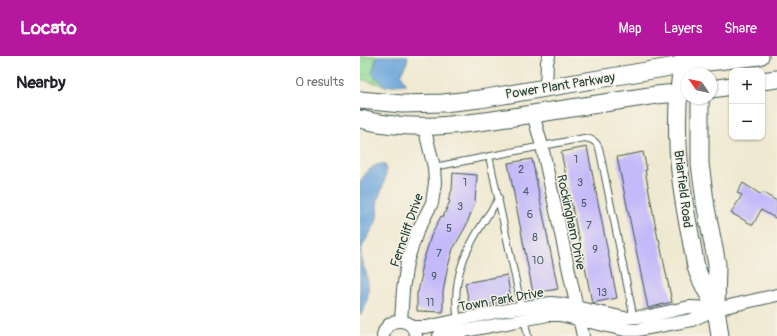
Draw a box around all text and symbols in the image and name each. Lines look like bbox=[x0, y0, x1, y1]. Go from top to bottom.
text: Locato bbox=[20, 16, 77, 40]
text: Map bbox=[619, 20, 642, 37]
text: Layers bbox=[664, 20, 702, 37]
text: Share bbox=[724, 20, 757, 37]
north arrow bbox=[681, 68, 717, 104]
map controls bbox=[729, 68, 765, 140]
button: + bbox=[729, 68, 765, 104]
street label: Power Plant Parkway bbox=[504, 69, 617, 103]
text: Nearby bbox=[16, 72, 65, 93]
text: 0 results bbox=[295, 74, 344, 90]
button: − bbox=[729, 104, 765, 140]
street label: Briarfield Road bbox=[670, 149, 696, 229]
house number: 1 bbox=[574, 153, 578, 166]
house number: 2 bbox=[518, 163, 524, 176]
street label: Rockingham Drive bbox=[553, 173, 589, 272]
house number: 1 bbox=[463, 176, 467, 189]
house number: 3 bbox=[577, 176, 583, 189]
house number: 4 bbox=[523, 185, 530, 198]
street label: Ferncliff Drive bbox=[387, 191, 427, 269]
house number: 5 bbox=[581, 197, 587, 210]
house number: 3 bbox=[457, 200, 463, 213]
house number: 6 bbox=[527, 208, 533, 221]
house number: 7 bbox=[586, 219, 592, 232]
house number: 5 bbox=[446, 222, 452, 235]
house number: 8 bbox=[532, 231, 538, 244]
house number: 9 bbox=[592, 243, 598, 256]
house number: 7 bbox=[436, 247, 442, 260]
house number: 10 bbox=[532, 254, 544, 267]
house number: 9 bbox=[431, 270, 437, 283]
street label: Town Park Drive bbox=[458, 285, 545, 315]
house number: 13 bbox=[597, 286, 607, 299]
house number: 11 bbox=[426, 296, 434, 309]

